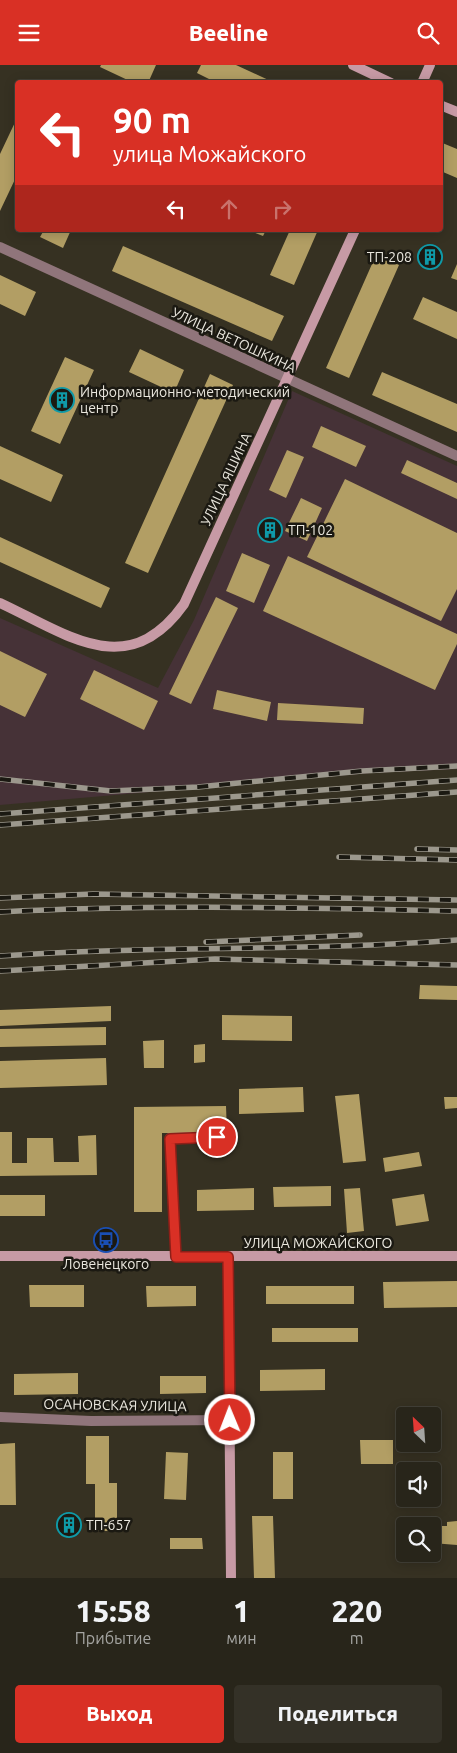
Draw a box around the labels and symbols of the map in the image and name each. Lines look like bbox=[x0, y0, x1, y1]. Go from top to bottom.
building icon: ТП-208 bbox=[417, 244, 443, 270]
place label: ТП-208 bbox=[367, 249, 412, 265]
street label: УЛИЦА ВЕТОШКИНА bbox=[169, 304, 299, 376]
place label: Информационно-методический центр bbox=[80, 384, 290, 416]
building icon: Информационно-методический центр bbox=[49, 387, 75, 413]
street label: УЛИЦА ЯШИНА bbox=[197, 430, 255, 528]
building icon: ТП-102 bbox=[257, 517, 283, 543]
place label: ТП-102 bbox=[288, 522, 333, 538]
pin bbox=[196, 1116, 238, 1158]
bus stop icon: Ловенецкого bbox=[93, 1227, 119, 1253]
street label: УЛИЦА МОЖАЙСКОГО bbox=[244, 1234, 393, 1251]
place label: Ловенецкого bbox=[63, 1256, 149, 1272]
position arrow bbox=[203, 1393, 255, 1445]
street label: ОСАНОВСКАЯ УЛИЦА bbox=[43, 1396, 187, 1414]
north arrow bbox=[396, 1407, 441, 1453]
building icon: ТП-657 bbox=[56, 1512, 82, 1538]
place label: ТП-657 bbox=[86, 1517, 131, 1533]

